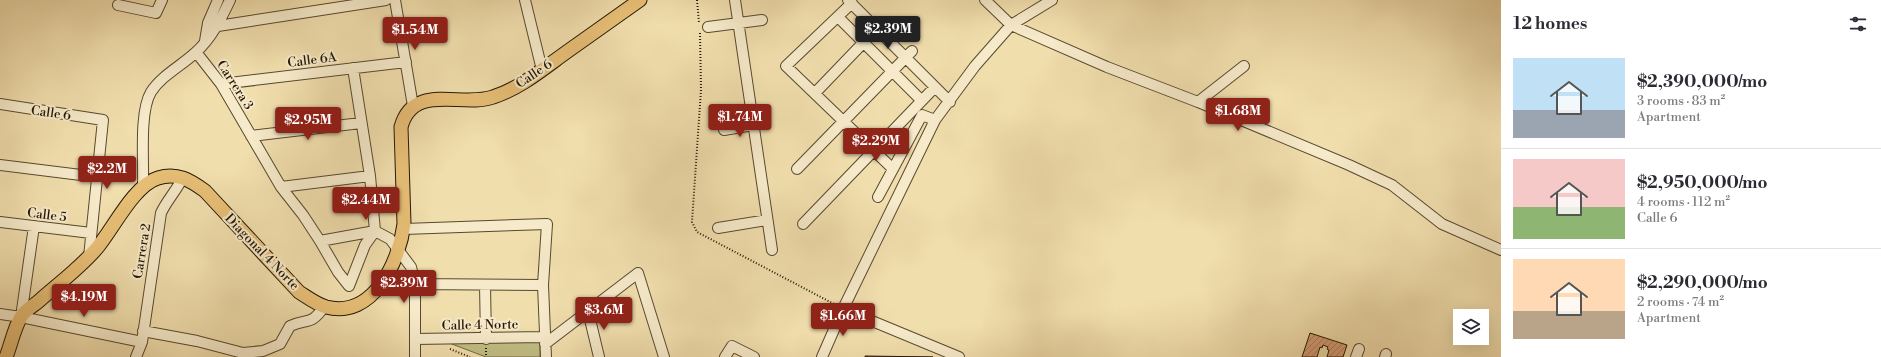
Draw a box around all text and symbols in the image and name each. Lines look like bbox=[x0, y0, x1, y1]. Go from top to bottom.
text: 12 homes bbox=[1513, 13, 1587, 35]
icon: filters bbox=[1847, 13, 1869, 35]
pin: $2.39M bbox=[855, 16, 921, 50]
pin: $1.54M bbox=[382, 17, 448, 51]
text: $2.39M bbox=[864, 21, 912, 37]
text: $1.54M bbox=[392, 22, 438, 38]
street label: Calle 6A bbox=[287, 49, 338, 71]
street label: Calle 6 bbox=[513, 56, 555, 92]
street label: Carrera 3 bbox=[213, 57, 257, 113]
text: $2,390,000/mo bbox=[1637, 71, 1767, 93]
icon: home bbox=[1545, 74, 1593, 122]
text: 3 rooms · 83 m² bbox=[1637, 93, 1725, 109]
pin: $1.68M bbox=[1205, 98, 1271, 132]
street label: Calle 6 bbox=[30, 102, 72, 124]
text: $1.68M bbox=[1215, 103, 1261, 119]
pin: $1.74M bbox=[707, 104, 773, 138]
pin: $2.95M bbox=[275, 107, 341, 141]
text: $1.74M bbox=[717, 109, 763, 125]
text: Apartment bbox=[1637, 109, 1701, 125]
text: $2.95M bbox=[284, 112, 332, 128]
pin: $2.29M bbox=[843, 128, 909, 162]
text: $2.29M bbox=[852, 133, 900, 149]
pin: $2.2M bbox=[79, 156, 135, 190]
text: $2.2M bbox=[87, 161, 127, 177]
text: $2,950,000/mo bbox=[1637, 172, 1768, 194]
icon: home bbox=[1545, 175, 1593, 223]
pin: $2.44M bbox=[333, 187, 399, 221]
text: $2.44M bbox=[341, 192, 391, 208]
text: 4 rooms · 112 m² bbox=[1637, 194, 1730, 210]
street label: Calle 5 bbox=[26, 205, 68, 225]
street label: Diagonal 4 Norte bbox=[221, 210, 303, 294]
text: Calle 6 bbox=[1637, 210, 1677, 226]
street label: Carrera 2 bbox=[130, 222, 154, 280]
pin: $2.39M bbox=[371, 270, 437, 304]
text: $2,290,000/mo bbox=[1637, 272, 1768, 294]
text: $2.39M bbox=[380, 275, 428, 291]
icon: home bbox=[1545, 275, 1593, 323]
pin: $4.19M bbox=[51, 284, 117, 318]
text: $4.19M bbox=[61, 289, 107, 305]
text: 2 rooms · 74 m² bbox=[1637, 294, 1724, 310]
pin: $3.6M bbox=[576, 297, 632, 331]
text: $3.6M bbox=[584, 302, 624, 318]
pin: $1.66M bbox=[810, 303, 876, 337]
text: $1.66M bbox=[820, 308, 866, 324]
map controls bbox=[1453, 309, 1489, 345]
button: layers bbox=[1453, 309, 1489, 345]
text: Apartment bbox=[1637, 310, 1701, 326]
street label: Calle 4 Norte bbox=[441, 316, 519, 334]

